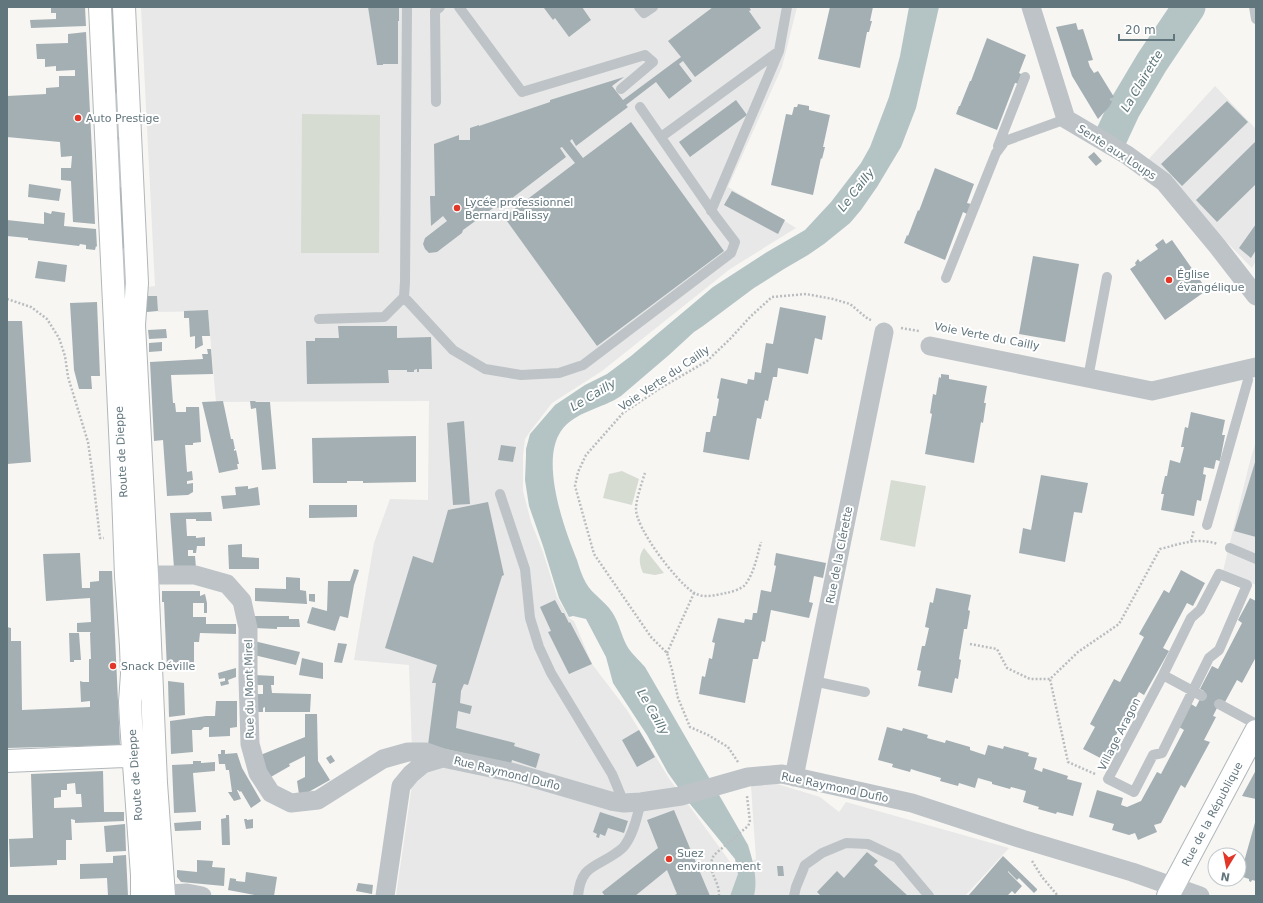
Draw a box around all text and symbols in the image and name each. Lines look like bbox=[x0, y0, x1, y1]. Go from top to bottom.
scale bar bbox=[1119, 16, 1174, 42]
text: 20 m bbox=[1125, 23, 1156, 37]
water label: La Clairette bbox=[1118, 48, 1166, 114]
place label: Auto Prestige bbox=[86, 112, 160, 125]
marker: Auto Prestige bbox=[73, 113, 83, 123]
street label: Sente aux Loups bbox=[1075, 122, 1159, 183]
water label: Le Cailly bbox=[835, 165, 878, 214]
place label: Lycée professionnel Bernard Palissy bbox=[465, 196, 573, 222]
marker: Lycée professionnel Bernard Palissy bbox=[452, 203, 462, 213]
place label: Église évangélique bbox=[1177, 268, 1245, 294]
marker: Église évangélique bbox=[1164, 275, 1174, 285]
street label: Voie Verte du Cailly bbox=[933, 320, 1041, 353]
street label: Voie Verte du Cailly bbox=[616, 343, 713, 414]
water label: Le Cailly bbox=[568, 375, 619, 414]
street label: Route de Dieppe bbox=[113, 406, 130, 498]
street label: Rue de la Clérette bbox=[824, 505, 855, 605]
street label: Rue du Mont Mirel bbox=[242, 639, 257, 739]
place label: Snack Déville bbox=[121, 660, 196, 673]
marker: Snack Déville bbox=[108, 661, 118, 671]
water label: Le Cailly bbox=[634, 687, 672, 738]
street label: Village Aragon bbox=[1096, 696, 1143, 773]
street label: Route de Dieppe bbox=[126, 729, 145, 821]
street label: Rue Raymond Duflo bbox=[452, 754, 562, 793]
street label: Rue de la République bbox=[1179, 760, 1246, 869]
street label: Rue Raymond Duflo bbox=[780, 770, 890, 805]
place label: Suez environnement bbox=[677, 847, 761, 873]
north arrow bbox=[1207, 847, 1247, 887]
marker: Suez environnement bbox=[664, 854, 674, 864]
text: N bbox=[1220, 869, 1231, 884]

